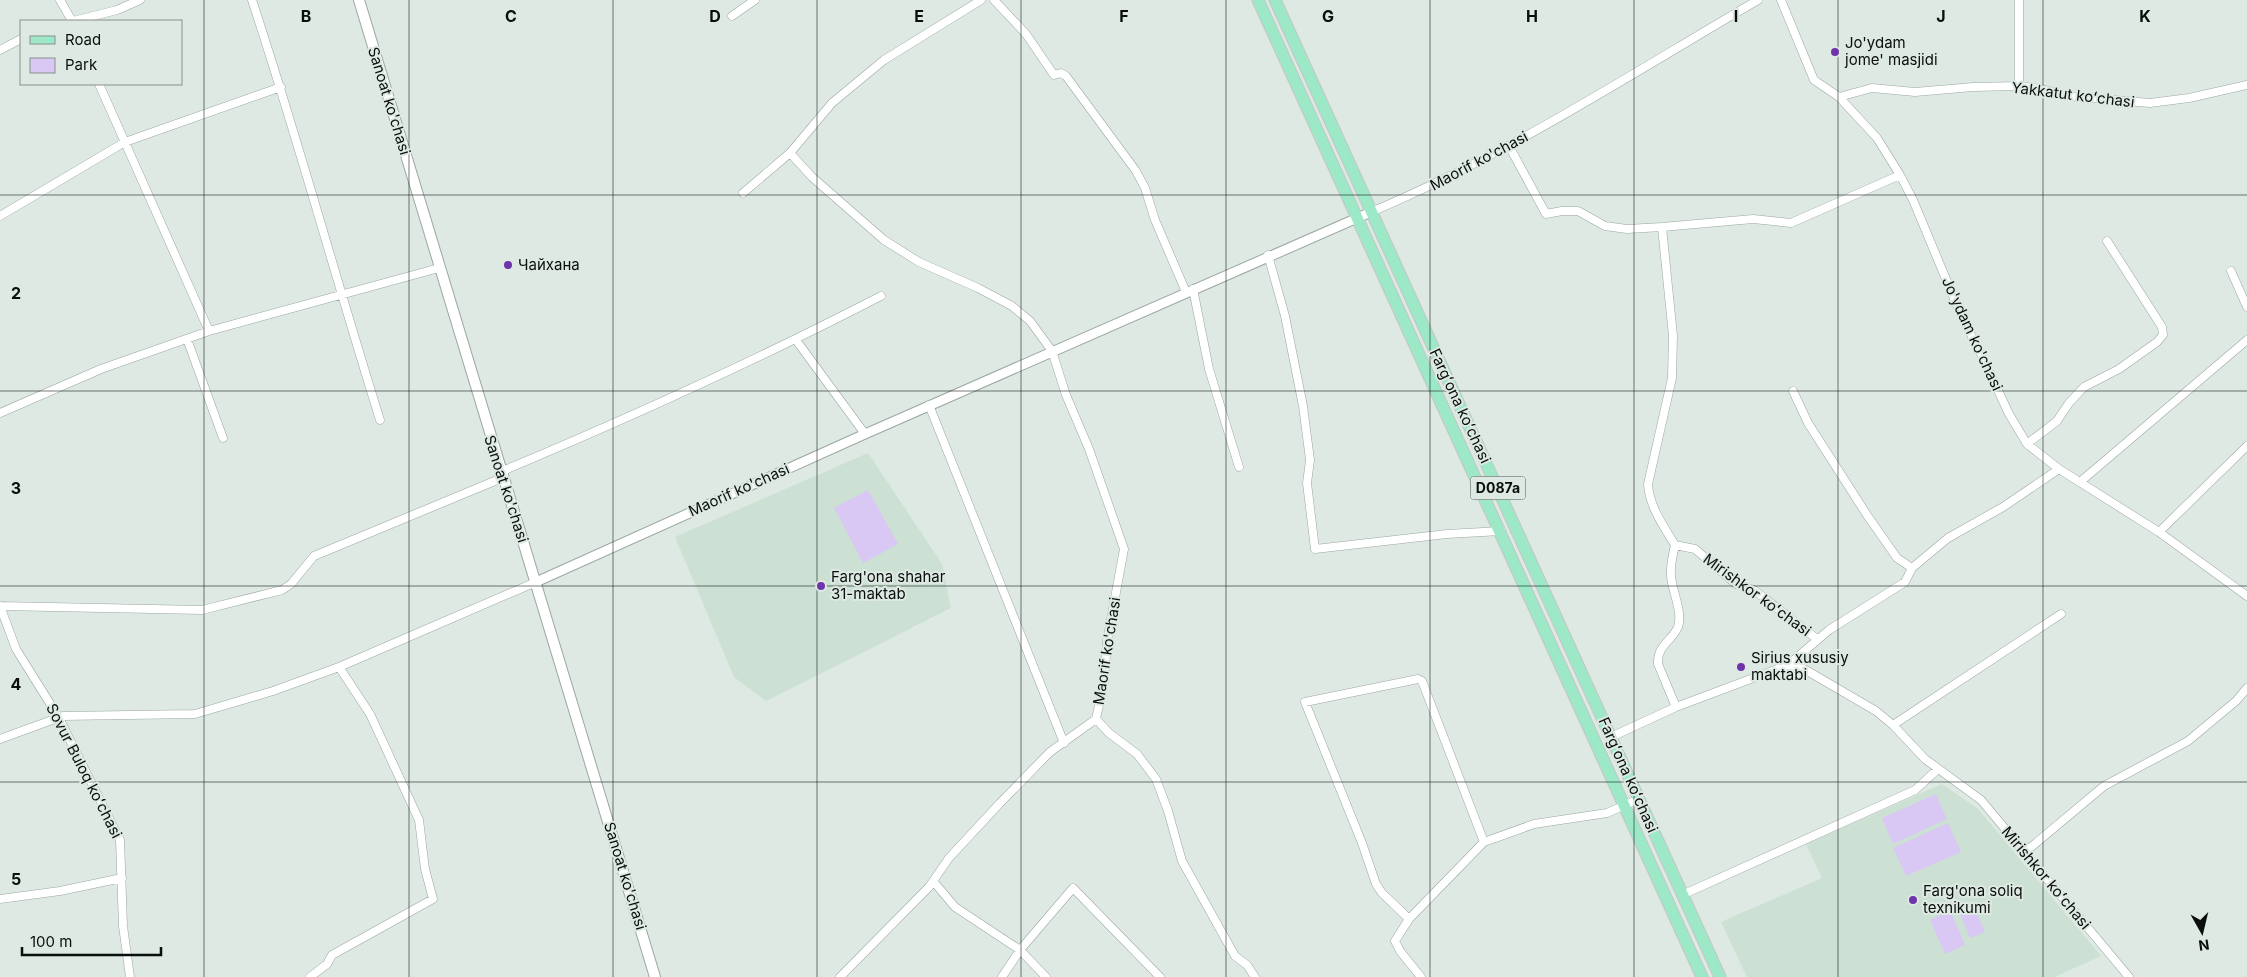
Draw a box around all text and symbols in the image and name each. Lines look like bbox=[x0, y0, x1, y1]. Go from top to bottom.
text: B bbox=[301, 6, 311, 26]
text: C bbox=[505, 6, 517, 26]
text: D bbox=[709, 6, 721, 26]
text: E bbox=[914, 6, 924, 26]
text: F bbox=[1119, 6, 1129, 26]
text: G bbox=[1322, 6, 1334, 26]
text: H bbox=[1526, 6, 1538, 26]
text: I bbox=[1734, 6, 1738, 26]
text: J bbox=[1936, 6, 1946, 26]
text: K bbox=[2139, 6, 2151, 26]
legend bbox=[20, 20, 182, 85]
text: Road bbox=[65, 30, 101, 49]
place label: Jo'ydam jome' masjidi bbox=[1844, 33, 1938, 69]
street label: Sanoat ko'chasi bbox=[364, 45, 415, 157]
marker: Jo'ydam jome' masjidi bbox=[1829, 46, 1841, 58]
text: Park bbox=[65, 55, 98, 74]
street label: Yakkatut koʻchasi bbox=[2011, 78, 2136, 111]
street label: Maorif ko'chasi bbox=[1426, 127, 1531, 194]
place label: Чайхана bbox=[518, 255, 580, 274]
marker: Чайхана bbox=[502, 259, 514, 271]
street label: Jo'ydam ko'chasi bbox=[1938, 274, 2007, 394]
text: 2 bbox=[11, 283, 21, 303]
street label: Fargʻona koʻchasi bbox=[1426, 345, 1495, 466]
street label: Sanoat ko'chasi bbox=[480, 433, 533, 545]
street label: Maorif ko'chasi bbox=[685, 459, 792, 520]
road number: D087a bbox=[1470, 476, 1526, 499]
text: 3 bbox=[11, 478, 21, 498]
street label: Mirishkor koʻchasi bbox=[1700, 549, 1815, 640]
place label: Farg'ona shahar 31-maktab bbox=[831, 567, 946, 603]
marker: Farg'ona shahar 31-maktab bbox=[815, 580, 827, 592]
street label: Maorif ko'chasi bbox=[1089, 596, 1124, 706]
place label: Sirius xususiy maktabi bbox=[1751, 648, 1849, 684]
marker: Sirius xususiy maktabi bbox=[1735, 661, 1747, 673]
text: 4 bbox=[11, 674, 22, 694]
street label: Sovur Buloq koʻchasi bbox=[42, 700, 127, 841]
street label: Fargʻona koʻchasi bbox=[1594, 714, 1662, 835]
street label: Sanoat ko'chasi bbox=[600, 820, 651, 932]
street label: Mirishkor koʻchasi bbox=[1998, 822, 2095, 933]
text: 5 bbox=[11, 869, 21, 889]
place label: Farg'ona soliq texnikumi bbox=[1923, 881, 2023, 917]
marker: Farg'ona soliq texnikumi bbox=[1907, 894, 1919, 906]
north arrow bbox=[2177, 907, 2227, 957]
scale bar bbox=[22, 924, 161, 956]
text: 100 m bbox=[30, 932, 72, 951]
text: N bbox=[2197, 936, 2210, 955]

